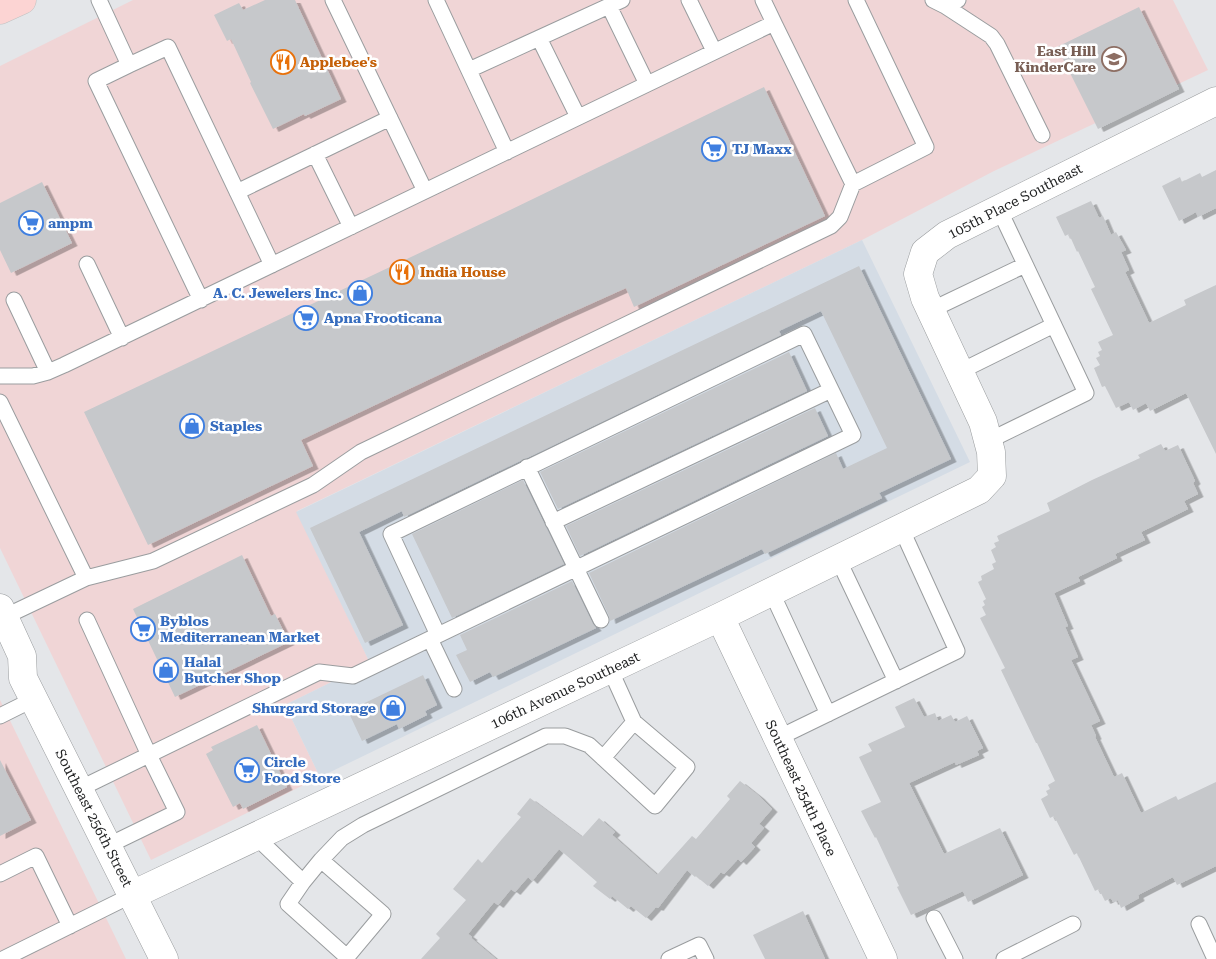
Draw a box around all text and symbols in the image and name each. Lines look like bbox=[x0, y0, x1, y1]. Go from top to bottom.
place label: East Hill KinderCare bbox=[1014, 43, 1096, 75]
school or university icon: East Hill KinderCare bbox=[1101, 46, 1127, 72]
restaurant icon: Applebee's bbox=[270, 49, 296, 75]
place label: Applebee's bbox=[300, 54, 377, 70]
supermarket icon: TJ Maxx bbox=[701, 136, 727, 162]
place label: TJ Maxx bbox=[732, 141, 792, 157]
street label: 105th Place Southeast bbox=[945, 160, 1085, 242]
supermarket icon: ampm bbox=[18, 210, 44, 236]
place label: ampm bbox=[48, 215, 93, 231]
restaurant icon: India House bbox=[389, 259, 415, 285]
place label: India House bbox=[420, 264, 506, 280]
shop icon: A. C. Jewelers Inc. bbox=[347, 280, 373, 306]
place label: A. C. Jewelers Inc. bbox=[213, 285, 342, 301]
supermarket icon: Apna Frooticana bbox=[293, 305, 319, 331]
place label: Apna Frooticana bbox=[324, 310, 443, 326]
shop icon: Staples bbox=[179, 413, 205, 439]
place label: Staples bbox=[210, 418, 262, 434]
place label: Byblos Mediterranean Market bbox=[160, 613, 320, 645]
supermarket icon: Byblos Mediterranean Market bbox=[130, 616, 156, 642]
street label: 106th Avenue Southeast bbox=[488, 648, 642, 732]
place label: Halal Butcher Shop bbox=[184, 654, 281, 686]
shop icon: Halal Butcher Shop bbox=[153, 657, 179, 683]
shop icon: Shurgard Storage bbox=[380, 695, 406, 721]
place label: Shurgard Storage bbox=[252, 700, 376, 716]
street label: Southeast 254th Place bbox=[762, 717, 840, 859]
street label: Southeast 256th Street bbox=[52, 746, 136, 890]
place label: Circle Food Store bbox=[264, 754, 341, 786]
supermarket icon: Circle Food Store bbox=[234, 757, 260, 783]

